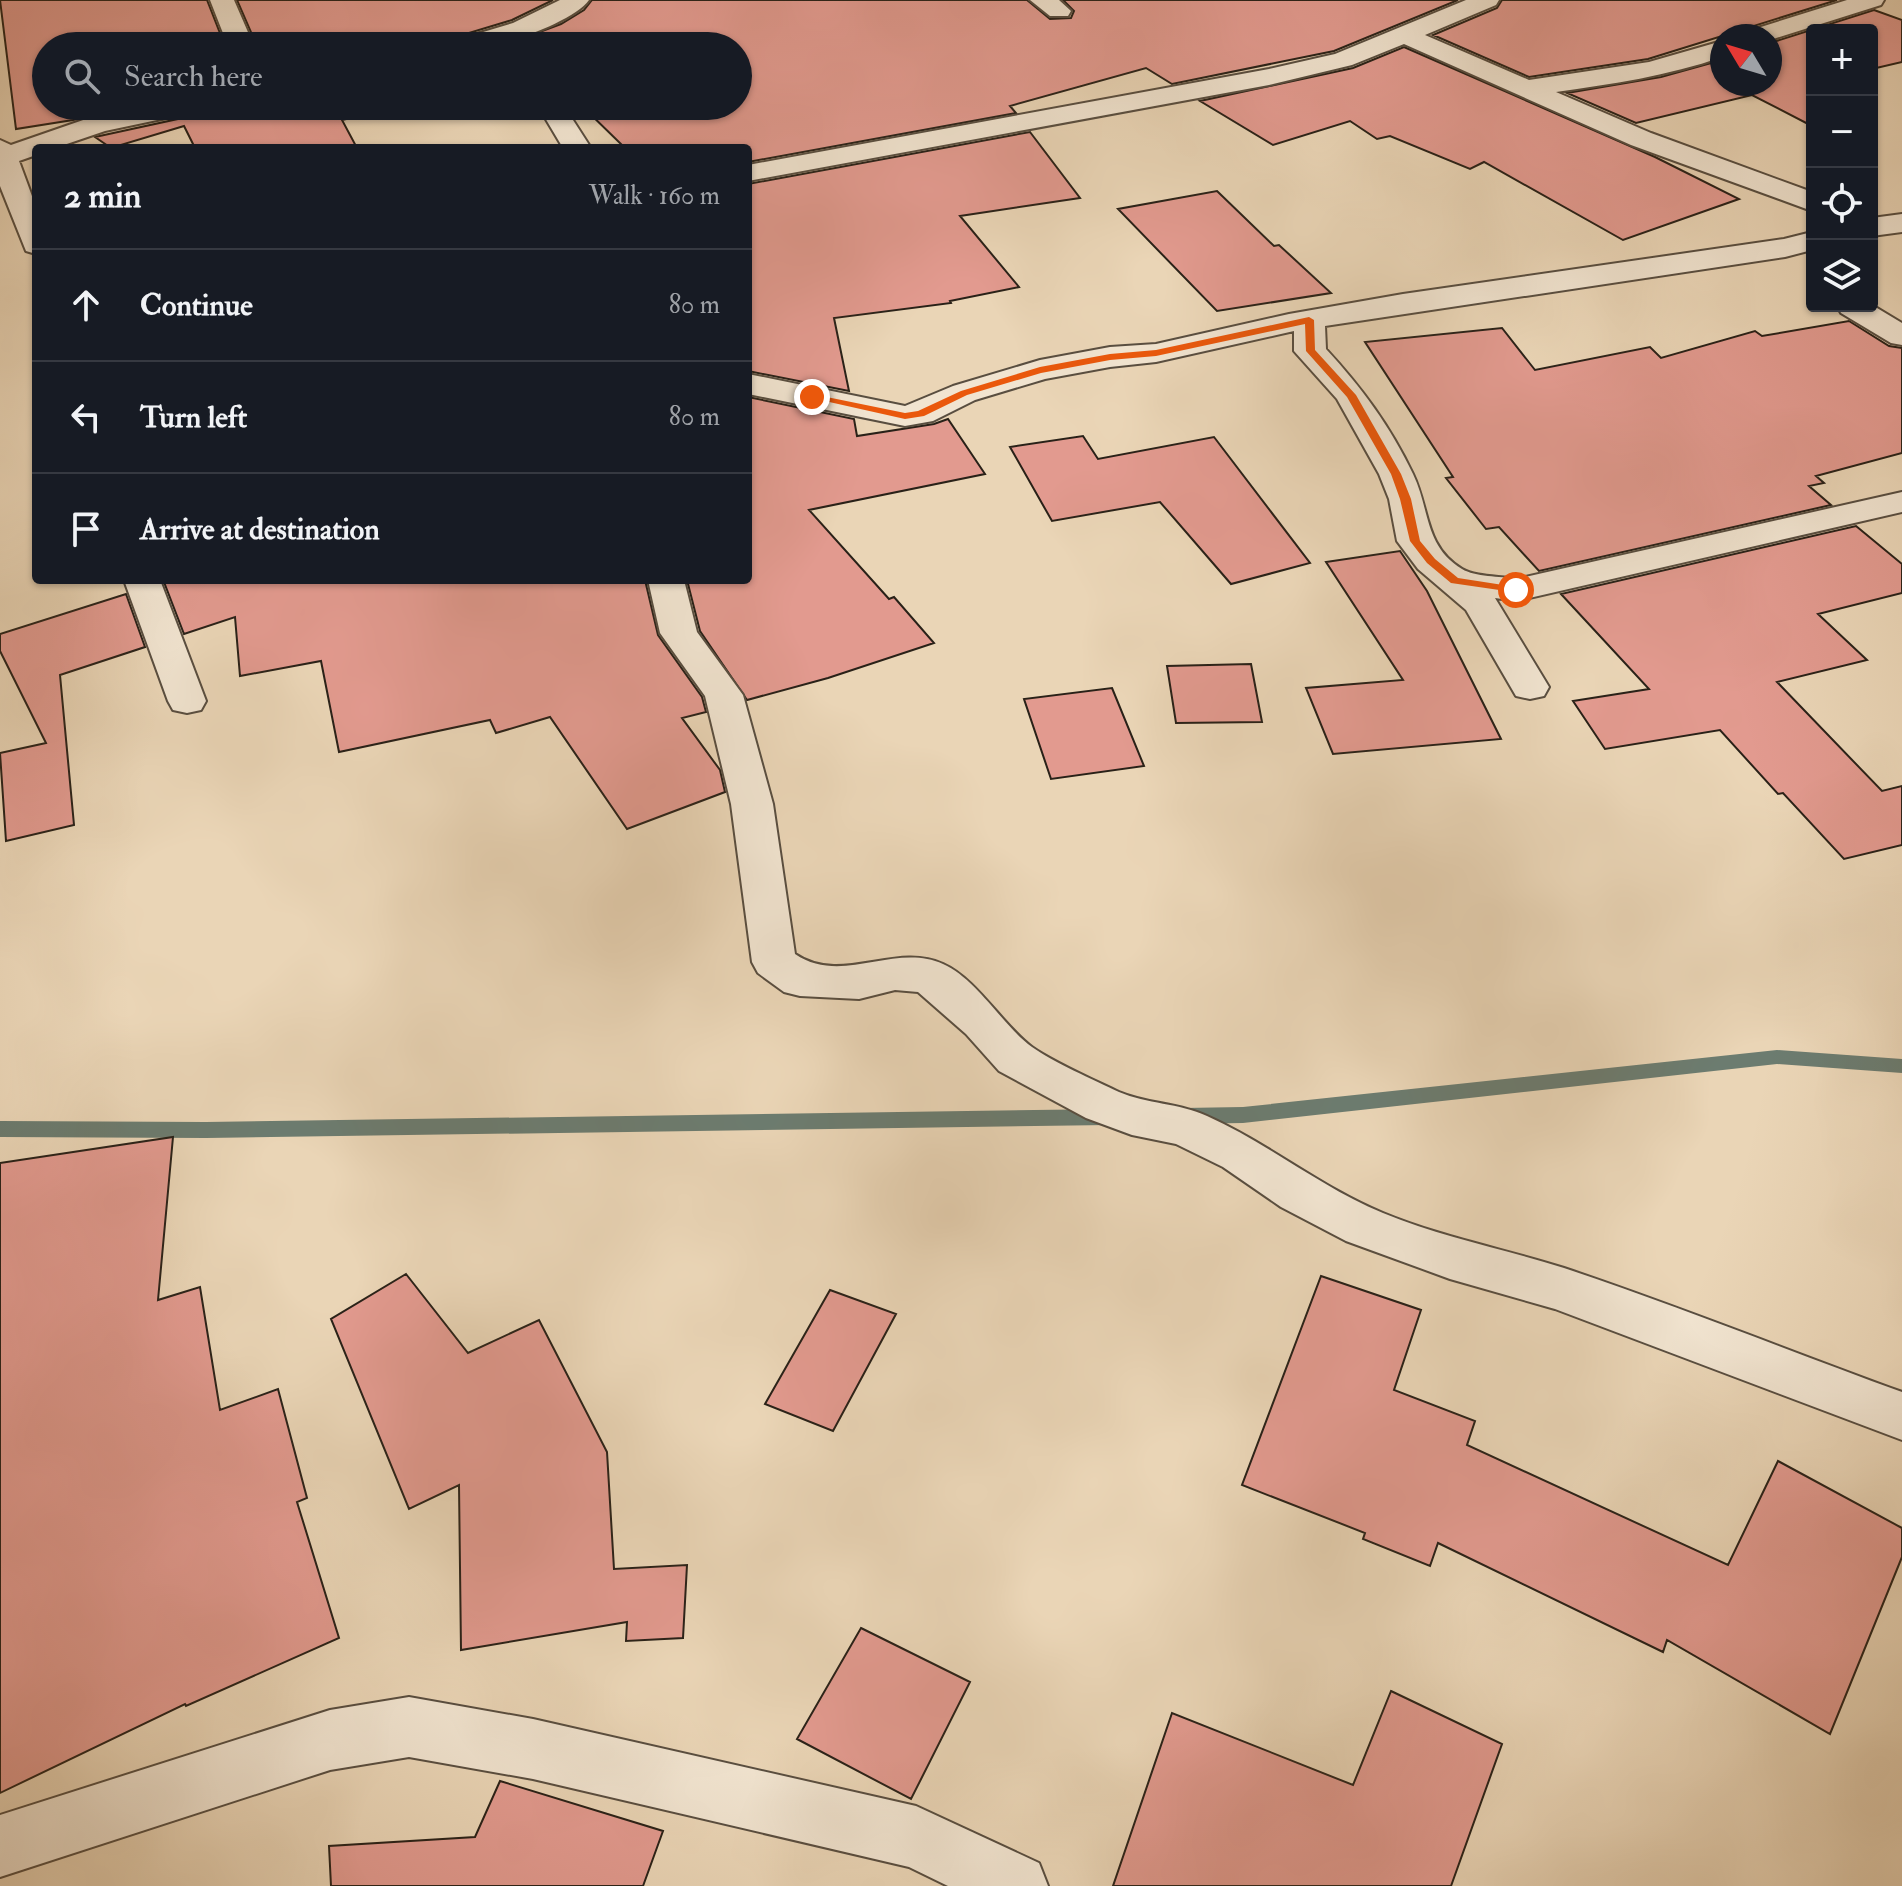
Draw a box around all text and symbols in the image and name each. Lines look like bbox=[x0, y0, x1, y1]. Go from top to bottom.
north arrow bbox=[1710, 24, 1782, 96]
map controls bbox=[1806, 24, 1878, 312]
button: + bbox=[1806, 24, 1878, 96]
search box bbox=[32, 32, 752, 120]
icon: search bbox=[60, 54, 104, 98]
text: Search here bbox=[124, 58, 263, 95]
button: − bbox=[1806, 96, 1878, 168]
button: locate bbox=[1806, 168, 1878, 240]
text: 2 min bbox=[64, 175, 141, 218]
text: Walk · 160 m bbox=[589, 180, 720, 212]
button: layers bbox=[1806, 240, 1878, 312]
icon: ahead bbox=[64, 283, 108, 327]
text: Continue bbox=[140, 287, 253, 324]
text: 80 m bbox=[669, 289, 720, 321]
route end bbox=[794, 379, 830, 415]
icon: left bbox=[64, 395, 108, 439]
text: Turn left bbox=[140, 399, 247, 436]
text: 80 m bbox=[669, 401, 720, 433]
icon: arrive bbox=[64, 507, 108, 551]
text: Arrive at destination bbox=[140, 511, 380, 548]
route start bbox=[1498, 572, 1534, 608]

